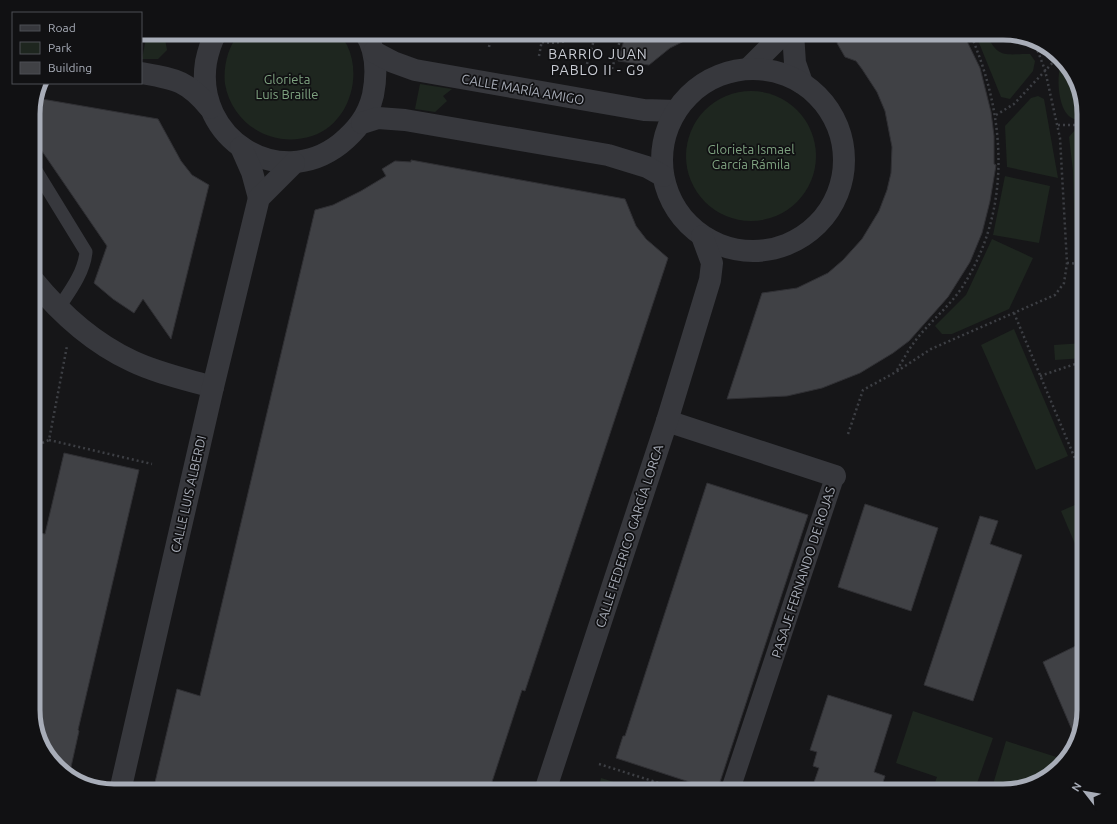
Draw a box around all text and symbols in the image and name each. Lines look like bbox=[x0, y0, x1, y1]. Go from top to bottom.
legend bbox=[12, 12, 142, 84]
text: Road bbox=[48, 21, 76, 34]
text: Park bbox=[48, 41, 72, 54]
district label: BARRIO JUAN PABLO II - G9 bbox=[548, 46, 648, 78]
text: Building bbox=[48, 61, 92, 74]
street label: CALLE MARÍA AMIGO bbox=[460, 70, 586, 107]
park label: Glorieta Luis Braille bbox=[256, 72, 318, 101]
park label: Glorieta Ismael García Rámila bbox=[707, 142, 795, 171]
street label: CALLE LUIS ALBERDI bbox=[168, 434, 208, 554]
street label: CALLE FEDERICO GARCÍA LORCA bbox=[592, 442, 665, 629]
street label: PASAJE FERNANDO DE ROJAS bbox=[769, 485, 837, 659]
north arrow bbox=[1065, 772, 1105, 812]
text: N bbox=[1069, 780, 1084, 793]

